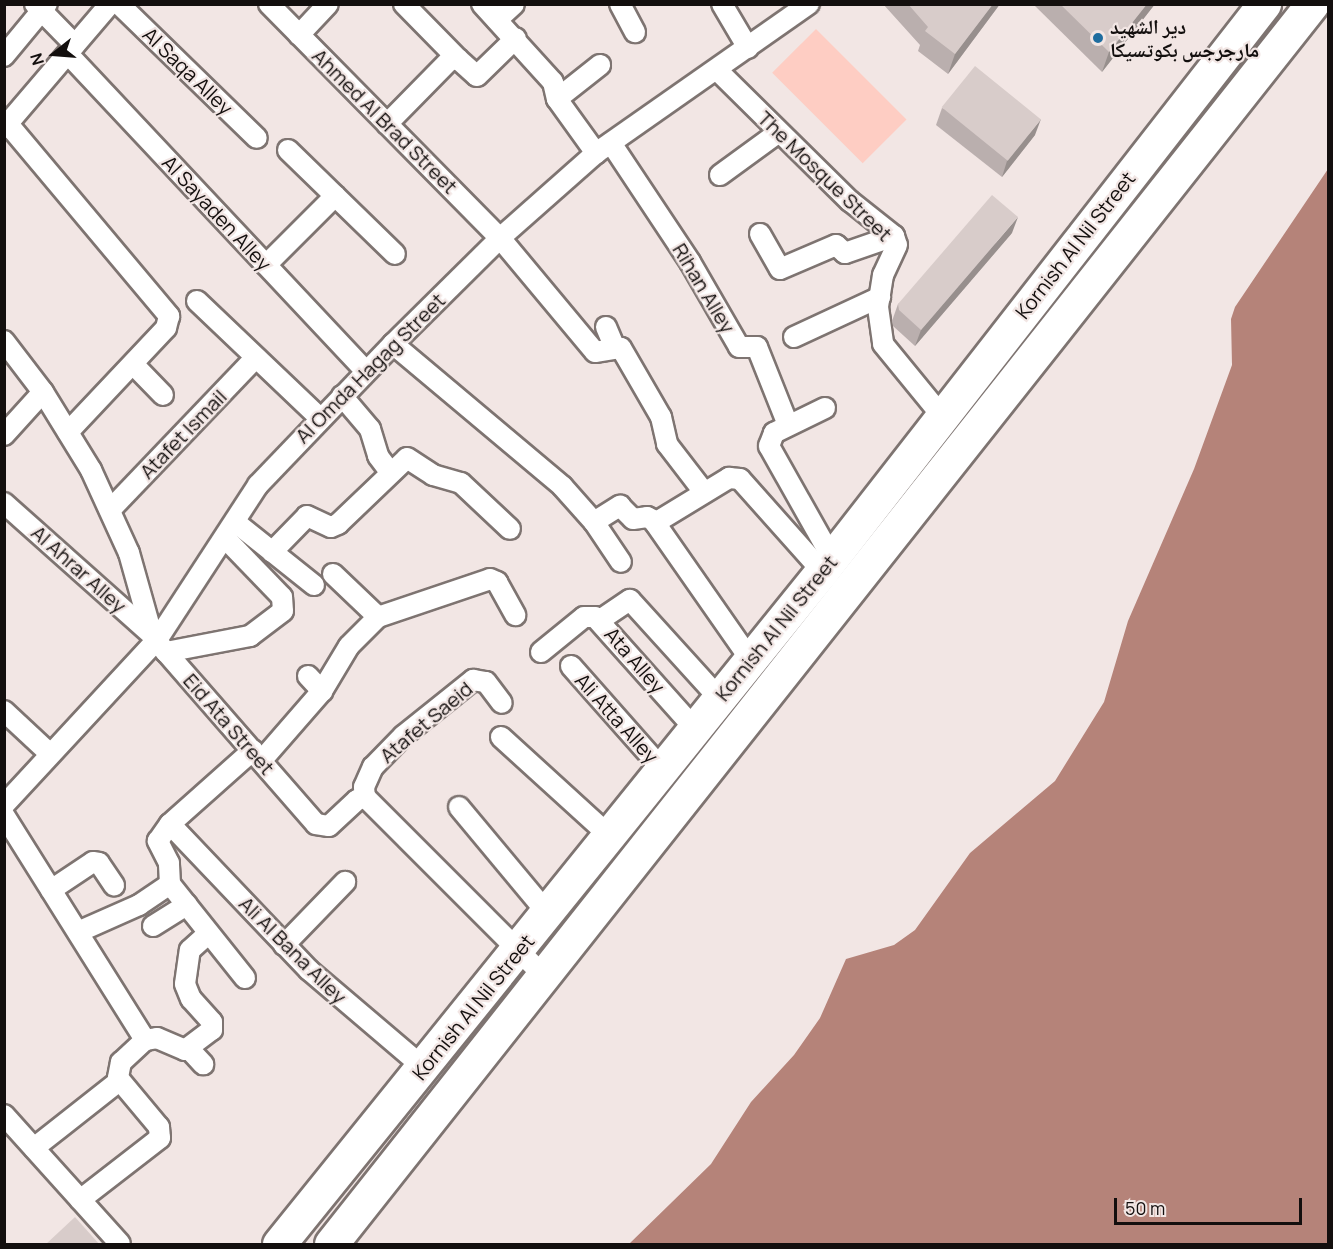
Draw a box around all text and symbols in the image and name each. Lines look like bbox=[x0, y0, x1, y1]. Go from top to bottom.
place label: دير الشهيد مارجرجس بكوتسيكا bbox=[1110, 14, 1259, 61]
street label: Al Saqa Alley bbox=[138, 22, 238, 120]
north arrow bbox=[24, 24, 84, 84]
marker: دير الشهيد مارجرجس بكوتسيكا bbox=[1091, 31, 1105, 45]
street label: Ahmed Al Brad Street bbox=[308, 44, 462, 198]
text: N bbox=[25, 51, 49, 68]
street label: The Mosque Street bbox=[753, 106, 897, 246]
street label: Al Sayaden Alley bbox=[158, 150, 276, 276]
street label: Kornish Al Nil Street bbox=[1010, 167, 1140, 323]
street label: Rihan Alley bbox=[668, 239, 740, 337]
street label: Al Omda Hagag Street bbox=[290, 288, 450, 448]
street label: Atafet Ismail bbox=[135, 385, 231, 483]
street label: Al Ahrar Alley bbox=[27, 520, 131, 618]
street label: Kornish Al Nil Street bbox=[710, 550, 842, 706]
street label: Ata Alley bbox=[600, 622, 670, 698]
street label: Ali Atta Alley bbox=[570, 668, 664, 768]
street label: Eid Ata Street bbox=[179, 669, 279, 779]
street label: Atafet Saeid bbox=[375, 676, 477, 768]
street label: Ali Al Bana Alley bbox=[234, 891, 352, 1009]
street label: Kornish Al Nil Street bbox=[407, 929, 539, 1085]
scale bar bbox=[1117, 1186, 1304, 1224]
text: 50 m bbox=[1125, 1196, 1165, 1220]

